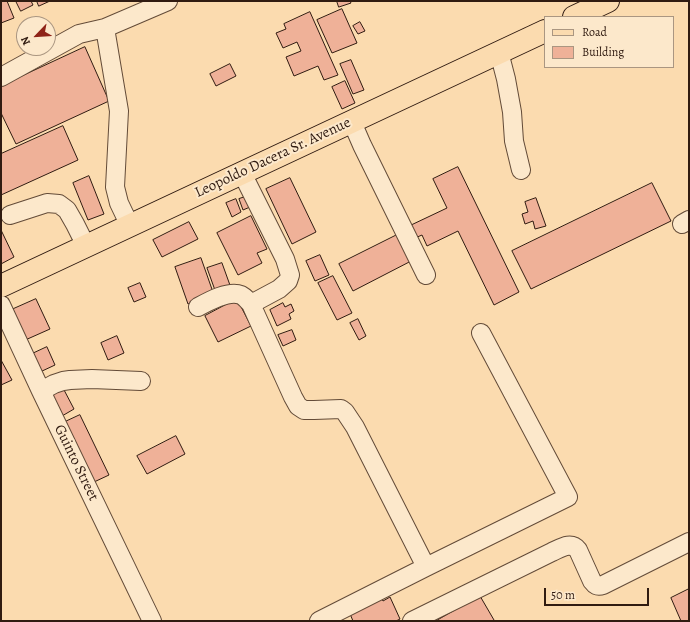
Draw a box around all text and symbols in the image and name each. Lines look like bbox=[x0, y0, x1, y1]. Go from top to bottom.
north arrow bbox=[16, 16, 56, 56]
legend bbox=[544, 16, 674, 68]
text: Road bbox=[582, 24, 607, 40]
text: N bbox=[17, 34, 34, 48]
text: Building bbox=[582, 44, 624, 60]
street label: Leopoldo Dacera Sr. Avenue bbox=[192, 114, 354, 202]
street label: Guinto Street bbox=[50, 422, 102, 504]
scale bar bbox=[546, 580, 651, 606]
text: 50 m bbox=[551, 587, 575, 603]

